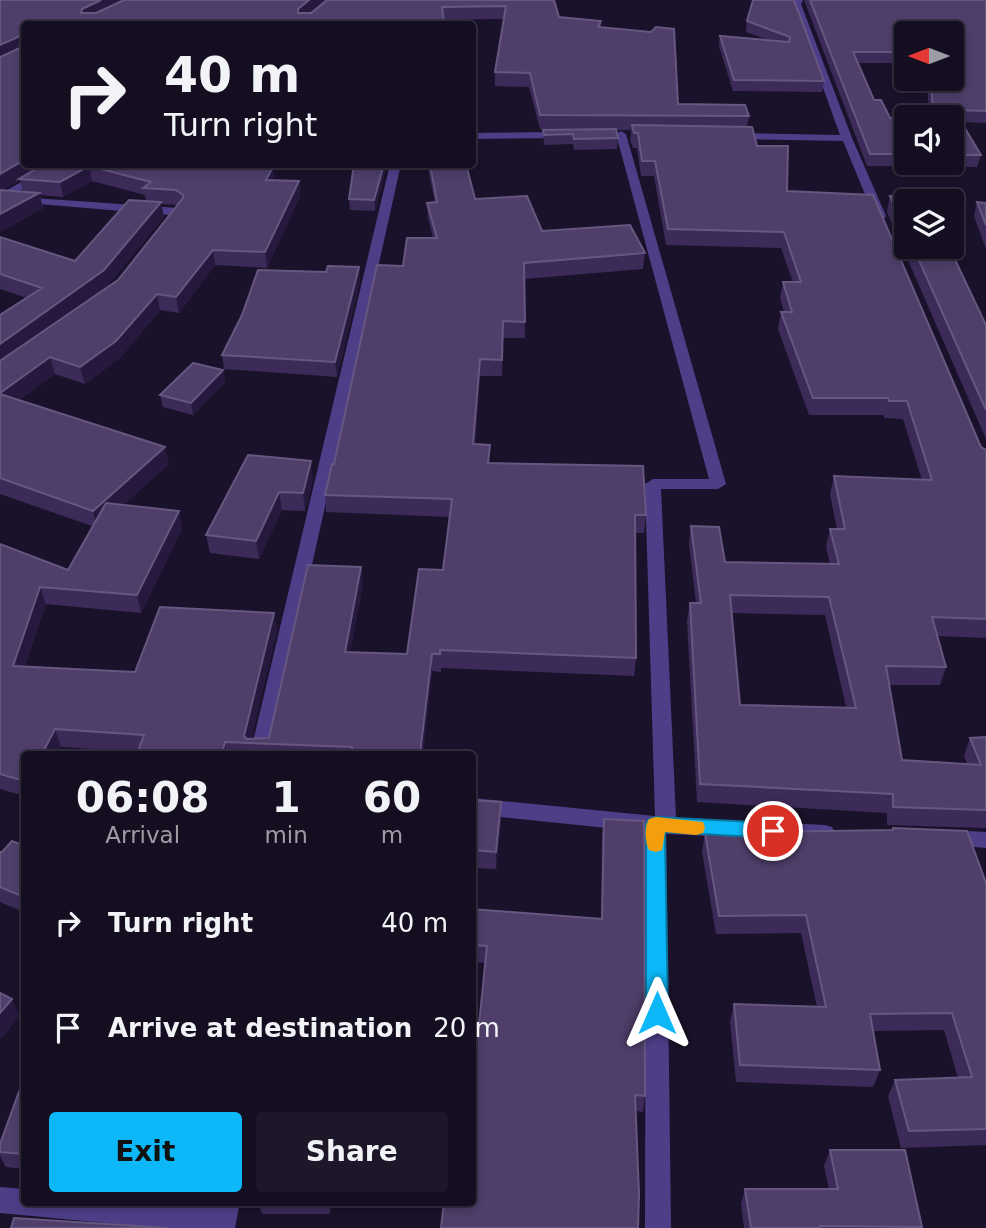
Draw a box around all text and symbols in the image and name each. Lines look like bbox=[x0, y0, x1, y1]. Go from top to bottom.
north arrow bbox=[894, 21, 964, 91]
map controls bbox=[894, 21, 964, 259]
text: 40 m bbox=[164, 47, 300, 104]
icon: right bbox=[49, 49, 140, 140]
button: sound bbox=[894, 105, 964, 175]
text: Turn right bbox=[164, 106, 317, 144]
button: layers bbox=[894, 189, 964, 259]
text: 06:08 bbox=[76, 773, 210, 822]
text: 1 bbox=[271, 773, 301, 822]
text: 60 bbox=[363, 773, 421, 822]
pin bbox=[743, 801, 803, 861]
icon: arrive bbox=[754, 812, 792, 850]
text: Arrival bbox=[105, 822, 180, 848]
text: min bbox=[264, 822, 308, 848]
text: m bbox=[381, 822, 403, 848]
icon: right bbox=[49, 904, 87, 942]
text: Turn right bbox=[108, 908, 253, 938]
text: 40 m bbox=[381, 908, 448, 938]
position arrow bbox=[620, 976, 694, 1050]
icon: arrive bbox=[49, 1009, 87, 1047]
text: Arrive at destination bbox=[108, 1013, 412, 1043]
text: 20 m bbox=[433, 1013, 500, 1043]
button: Exit bbox=[49, 1112, 242, 1192]
button: Share bbox=[256, 1112, 448, 1192]

